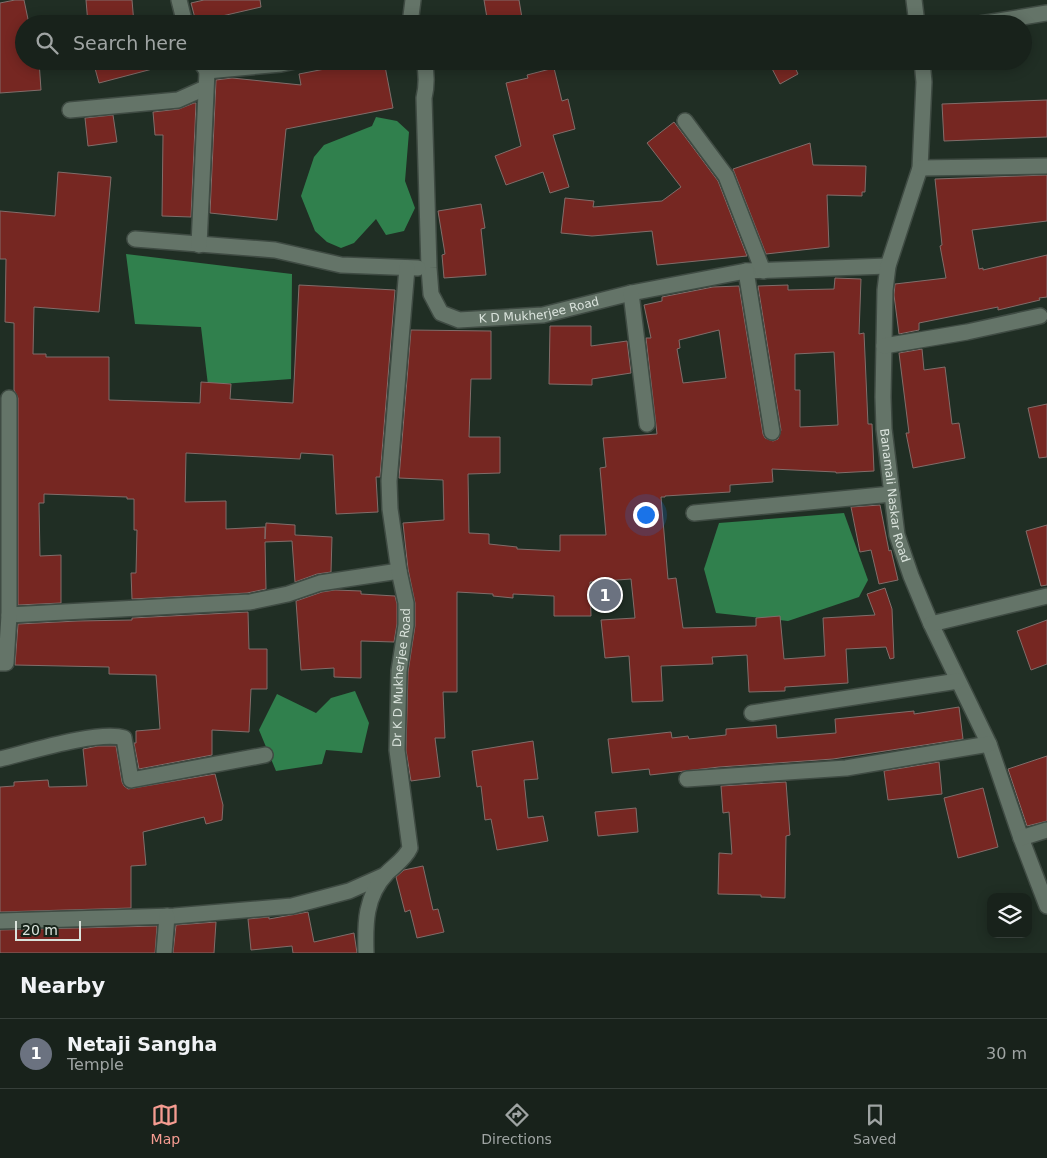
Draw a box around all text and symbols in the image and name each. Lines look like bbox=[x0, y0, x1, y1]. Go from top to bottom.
search box bbox=[15, 15, 1032, 70]
icon: search bbox=[33, 29, 61, 57]
text: Search here bbox=[73, 32, 187, 54]
street label: K D Mukherjee Road bbox=[478, 294, 600, 326]
street label: Banamali Naskar Road bbox=[877, 428, 913, 564]
your location bbox=[633, 502, 659, 528]
pin: 1 bbox=[589, 576, 621, 614]
street label: Dr K D Mukherjee Road bbox=[390, 608, 413, 747]
map controls bbox=[987, 893, 1032, 938]
button: layers bbox=[987, 893, 1032, 938]
scale bar bbox=[15, 918, 81, 941]
text: 20 m bbox=[22, 922, 58, 938]
text: Nearby bbox=[20, 974, 105, 998]
text: Netaji Sangha bbox=[67, 1033, 217, 1055]
text: 1 bbox=[30, 1044, 42, 1063]
text: 30 m bbox=[986, 1044, 1027, 1063]
text: Temple bbox=[67, 1055, 124, 1074]
tab: Map bbox=[151, 1101, 180, 1147]
tab: Directions bbox=[481, 1101, 552, 1147]
tab: Saved bbox=[853, 1101, 896, 1147]

